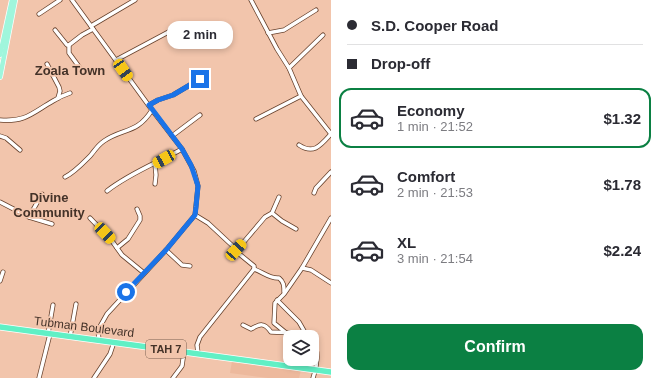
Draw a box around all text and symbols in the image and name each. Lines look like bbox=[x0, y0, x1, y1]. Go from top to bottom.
text: S.D. Cooper Road bbox=[371, 17, 499, 34]
callout: 2 min bbox=[167, 21, 233, 49]
text: 2 min bbox=[183, 27, 217, 42]
text: Drop-off bbox=[371, 55, 430, 72]
car bbox=[111, 57, 135, 83]
district label: Zoala Town bbox=[35, 63, 105, 78]
route end bbox=[191, 70, 209, 88]
icon: car bbox=[349, 100, 385, 136]
text: Economy bbox=[397, 102, 465, 119]
text: $1.32 bbox=[603, 110, 641, 127]
text: 1 min · 21:52 bbox=[397, 119, 473, 134]
car bbox=[151, 148, 177, 170]
icon: car bbox=[349, 166, 385, 202]
text: Comfort bbox=[397, 168, 455, 185]
text: $1.78 bbox=[603, 176, 641, 193]
text: 2 min · 21:53 bbox=[397, 185, 473, 200]
district label: Divine Community bbox=[13, 190, 86, 220]
car bbox=[92, 220, 118, 246]
icon: car bbox=[349, 232, 385, 268]
text: XL bbox=[397, 234, 416, 251]
car bbox=[224, 237, 248, 263]
text: $2.24 bbox=[603, 242, 641, 259]
text: 3 min · 21:54 bbox=[397, 251, 473, 266]
route start bbox=[117, 283, 135, 301]
street label: Tubman Boulevard bbox=[33, 314, 135, 340]
button: Confirm bbox=[347, 324, 643, 370]
map controls bbox=[283, 330, 319, 366]
button: layers bbox=[283, 330, 319, 366]
road number: TAH 7 bbox=[146, 340, 186, 358]

